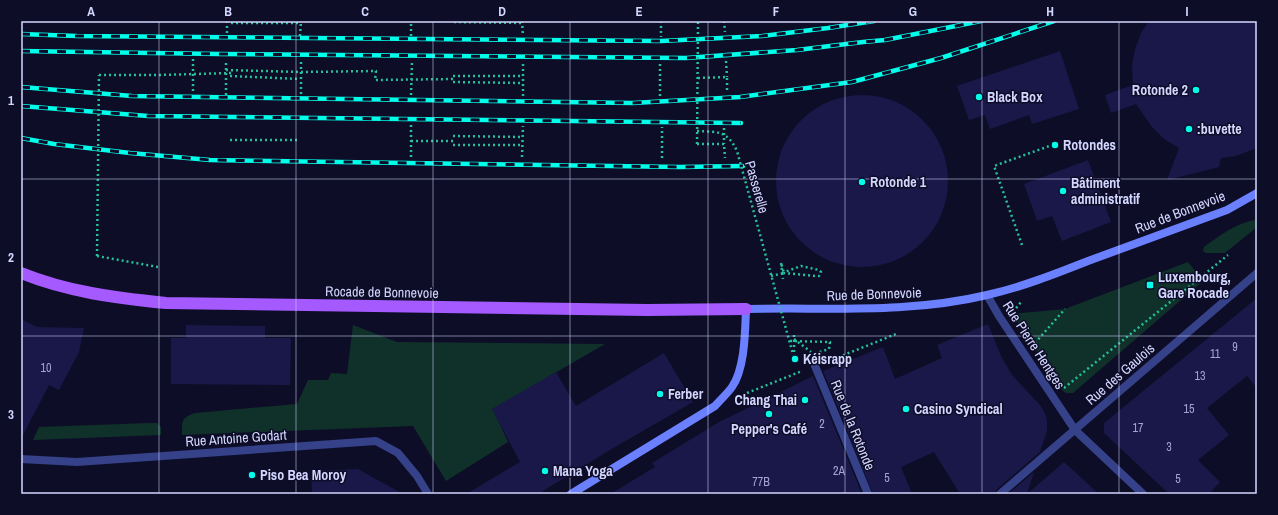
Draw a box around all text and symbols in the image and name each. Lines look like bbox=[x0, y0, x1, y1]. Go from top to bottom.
text: A bbox=[87, 3, 95, 20]
text: B bbox=[224, 3, 232, 20]
text: C bbox=[361, 3, 369, 20]
text: D bbox=[498, 3, 506, 20]
text: E bbox=[635, 3, 643, 20]
text: F bbox=[773, 3, 780, 20]
text: G bbox=[909, 3, 917, 20]
text: H bbox=[1046, 3, 1054, 20]
text: I bbox=[1186, 3, 1189, 20]
place label: Rotonde 2 bbox=[1132, 81, 1188, 99]
marker: Rotonde 2 bbox=[1191, 85, 1201, 95]
place label: Black Box bbox=[987, 88, 1043, 106]
text: 1 bbox=[8, 92, 14, 109]
marker: Black Box bbox=[974, 92, 984, 102]
place label: :buvette bbox=[1197, 120, 1242, 138]
marker: :buvette bbox=[1184, 124, 1194, 134]
place label: Rotondes bbox=[1063, 136, 1116, 154]
marker: Rotondes bbox=[1050, 140, 1060, 150]
street label: Passerelle bbox=[741, 159, 773, 215]
place label: Rotonde 1 bbox=[870, 173, 927, 191]
place label: Bâtiment administratif bbox=[1071, 174, 1140, 208]
marker: Rotonde 1 bbox=[857, 177, 867, 187]
marker: Bâtiment administratif bbox=[1058, 186, 1068, 196]
street label: Rue de Bonnevoie bbox=[1132, 187, 1228, 237]
text: 2 bbox=[8, 249, 14, 266]
place label: Luxembourg, Gare Rocade bbox=[1158, 268, 1231, 302]
marker: Luxembourg, Gare Rocade bbox=[1145, 280, 1155, 290]
street label: Rocade de Bonnevoie bbox=[325, 282, 439, 302]
street label: Rue de Bonnevoie bbox=[826, 283, 922, 305]
street label: Rue Pierre Hentges bbox=[999, 298, 1069, 393]
street label: Rue des Gaulois bbox=[1082, 339, 1158, 409]
house number: 9 bbox=[1232, 339, 1238, 355]
house number: 11 bbox=[1210, 346, 1221, 362]
place label: Kéisrapp bbox=[803, 350, 852, 368]
marker: Kéisrapp bbox=[790, 354, 800, 364]
house number: 10 bbox=[41, 360, 51, 376]
house number: 13 bbox=[1195, 368, 1205, 384]
street label: Rue de la Rotonde bbox=[827, 377, 879, 473]
place label: Ferber bbox=[668, 385, 704, 403]
marker: Ferber bbox=[655, 389, 665, 399]
place label: Chang Thai bbox=[734, 391, 797, 409]
marker: Chang Thai bbox=[800, 395, 810, 405]
place label: Casino Syndical bbox=[914, 400, 1003, 418]
house number: 15 bbox=[1184, 401, 1195, 417]
marker: Casino Syndical bbox=[901, 404, 911, 414]
text: 3 bbox=[8, 406, 14, 423]
marker: Pepper's Café bbox=[764, 409, 774, 419]
house number: 2 bbox=[819, 416, 825, 432]
place label: Pepper's Café bbox=[731, 420, 807, 438]
house number: 17 bbox=[1133, 420, 1144, 436]
street label: Rue Antoine Godart bbox=[185, 425, 287, 451]
house number: 3 bbox=[1166, 439, 1172, 455]
place label: Mana Yoga bbox=[553, 462, 613, 480]
house number: 2A bbox=[833, 463, 845, 479]
place label: Piso Bea Moroy bbox=[260, 466, 347, 484]
marker: Mana Yoga bbox=[540, 466, 550, 476]
marker: Piso Bea Moroy bbox=[247, 470, 257, 480]
house number: 5 bbox=[884, 470, 890, 486]
house number: 5 bbox=[1175, 471, 1181, 487]
house number: 77B bbox=[752, 474, 770, 490]

